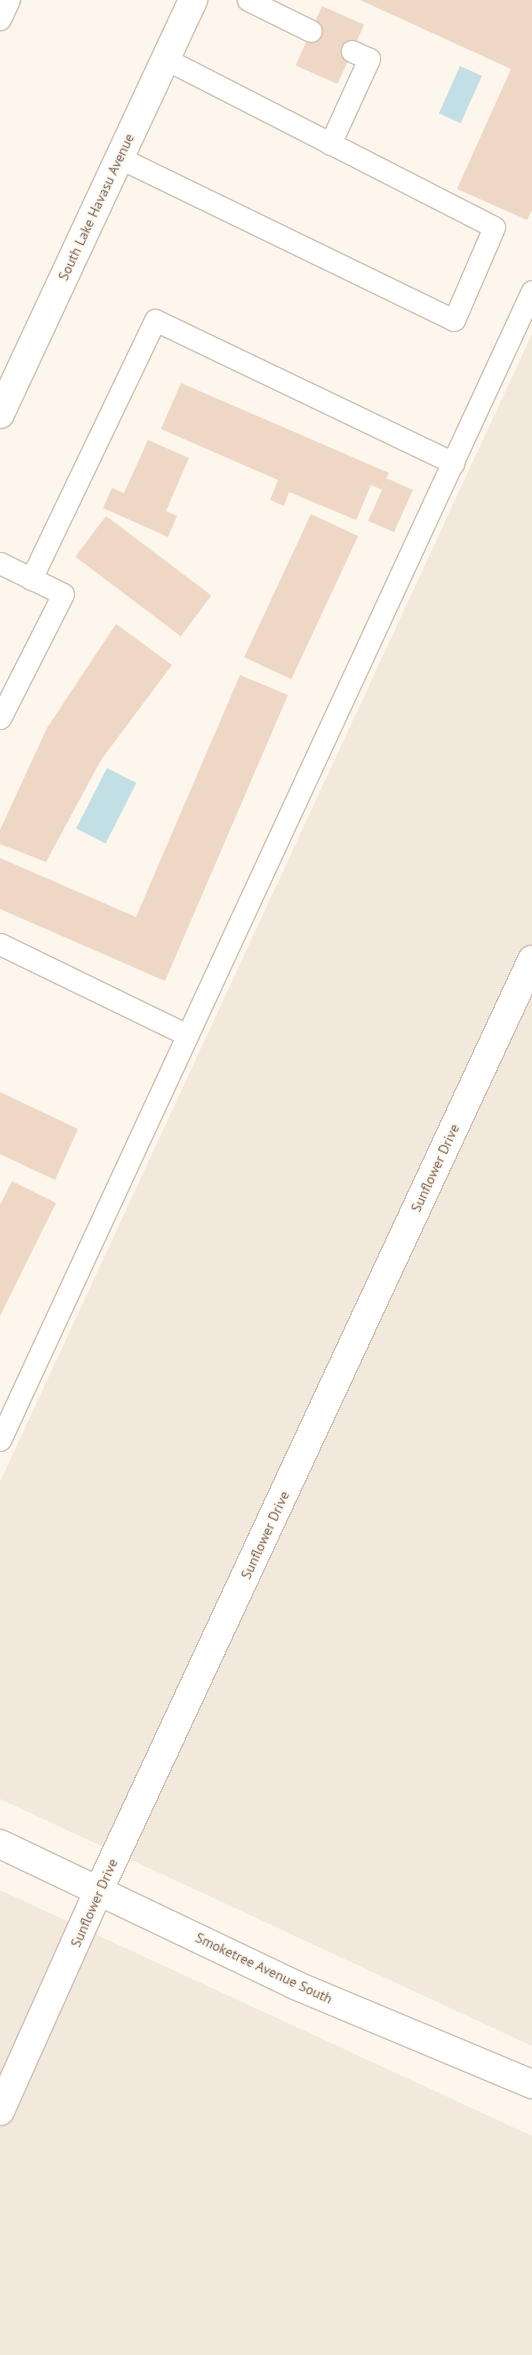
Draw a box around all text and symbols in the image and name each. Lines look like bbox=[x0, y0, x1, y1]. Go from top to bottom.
street label: South Lake Havasu Avenue bbox=[54, 131, 138, 283]
street label: Sunflower Drive bbox=[407, 1121, 463, 1215]
street label: Sunflower Drive bbox=[237, 1488, 293, 1582]
street label: Sunflower Drive bbox=[67, 1856, 121, 1950]
street label: Smoketree Avenue South bbox=[193, 1929, 335, 2007]

